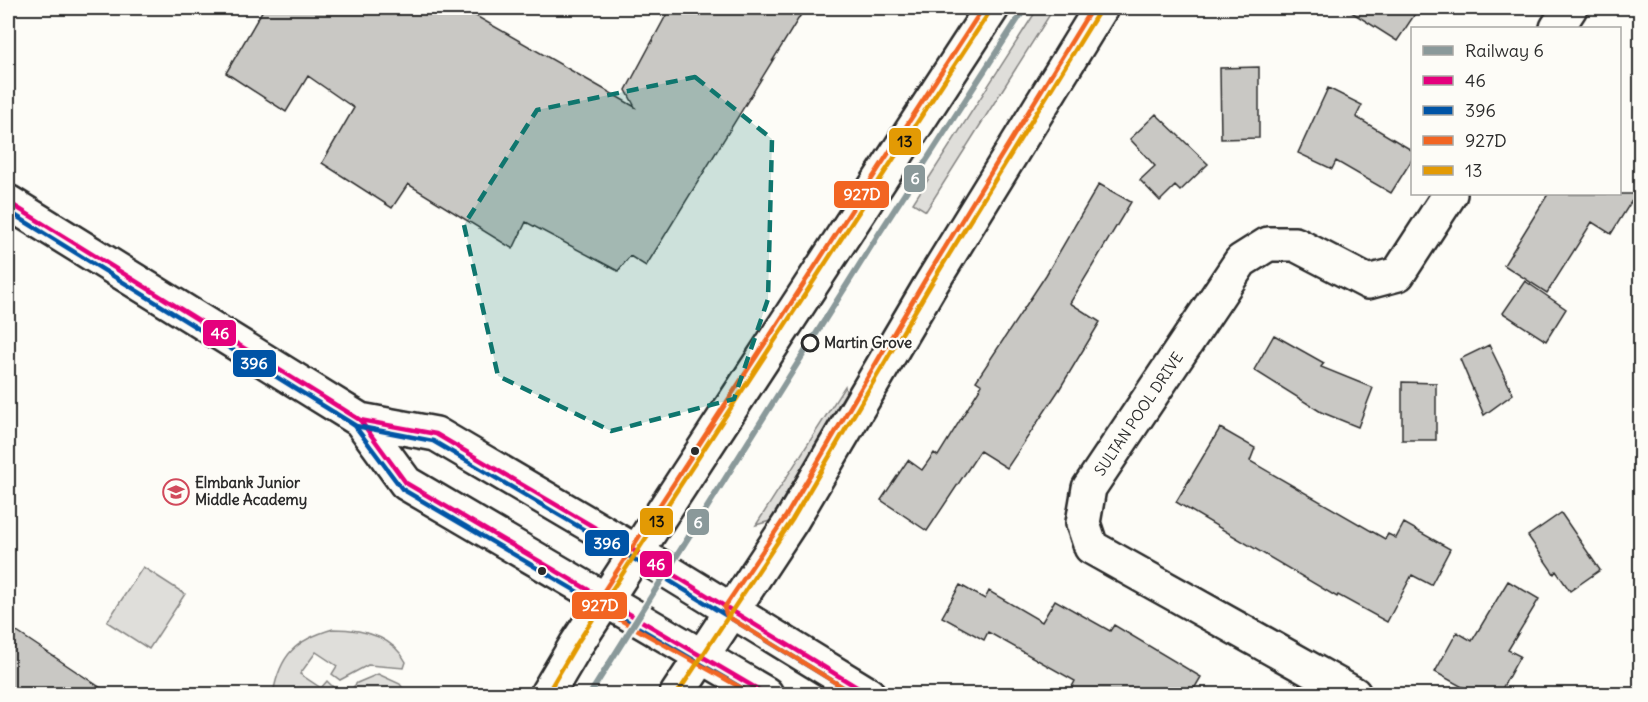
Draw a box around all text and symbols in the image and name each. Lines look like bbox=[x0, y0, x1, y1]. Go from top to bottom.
legend bbox=[1411, 27, 1621, 195]
text: Railway 6 bbox=[1465, 39, 1544, 62]
text: 46 bbox=[1465, 69, 1486, 92]
text: 396 bbox=[1465, 99, 1496, 122]
line badge: 13 bbox=[888, 127, 922, 156]
text: 927D bbox=[1465, 129, 1507, 152]
text: 13 bbox=[897, 131, 913, 151]
text: 13 bbox=[1465, 159, 1482, 182]
line badge: 6 bbox=[903, 164, 926, 193]
text: 6 bbox=[910, 168, 920, 188]
line badge: 927D bbox=[833, 180, 890, 209]
text: 927D bbox=[843, 184, 881, 204]
line badge: 46 bbox=[202, 319, 237, 347]
text: 46 bbox=[211, 323, 229, 343]
place label: Martin Grove bbox=[824, 333, 912, 352]
marker: Martin Grove bbox=[801, 334, 819, 352]
street label: SULTAN POOL DRIVE bbox=[1090, 348, 1187, 479]
line badge: 396 bbox=[232, 349, 277, 378]
text: 396 bbox=[240, 353, 268, 373]
unlabelled marker bbox=[689, 445, 701, 457]
place label: Elmbank Junior Middle Academy bbox=[195, 473, 307, 510]
school or university icon: Elmbank Junior Middle Academy bbox=[161, 477, 191, 507]
line badge: 13 bbox=[639, 507, 674, 536]
line badge: 6 bbox=[686, 508, 710, 536]
text: 13 bbox=[649, 511, 665, 531]
text: 6 bbox=[693, 512, 703, 532]
line badge: 396 bbox=[584, 529, 630, 557]
text: 396 bbox=[593, 533, 621, 553]
line badge: 46 bbox=[639, 550, 673, 578]
text: 46 bbox=[647, 554, 665, 574]
unlabelled marker bbox=[536, 565, 548, 577]
line badge: 927D bbox=[571, 591, 628, 620]
text: 927D bbox=[581, 595, 619, 615]

